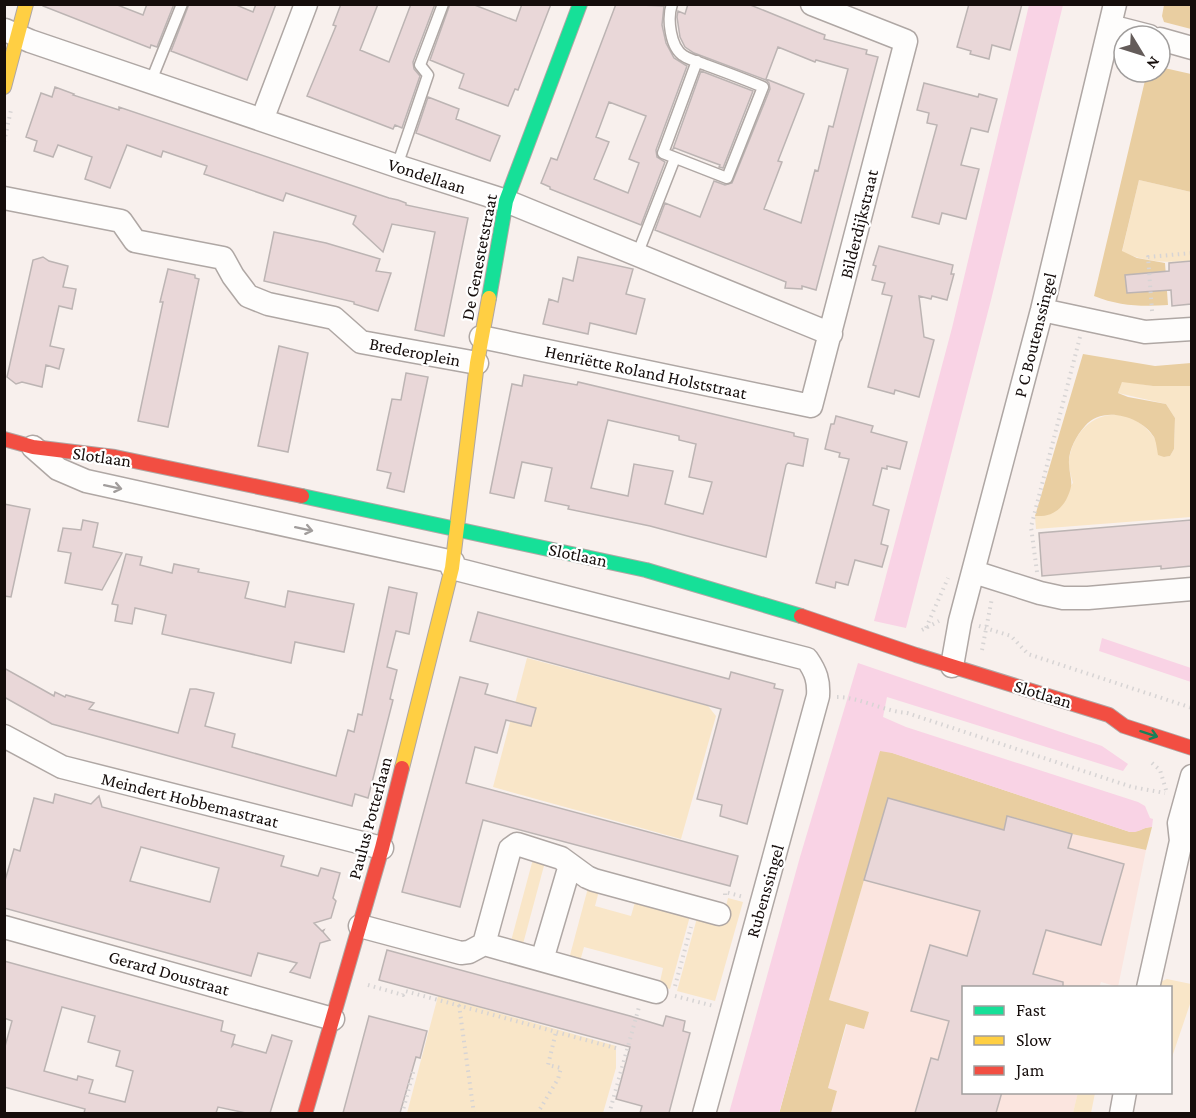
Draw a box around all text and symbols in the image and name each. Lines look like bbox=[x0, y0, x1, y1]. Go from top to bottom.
north arrow bbox=[1112, 24, 1172, 84]
text: N bbox=[1143, 53, 1163, 73]
street label: Vondellaan bbox=[385, 154, 469, 198]
street label: Bilderdijkstraat bbox=[836, 166, 883, 281]
street label: De Genestetstraat bbox=[457, 191, 501, 322]
street label: P C Boutenssingel bbox=[1010, 270, 1060, 399]
street label: Brederoplein bbox=[368, 333, 463, 371]
street label: Henriëtte Roland Holststraat bbox=[543, 341, 750, 403]
street label: Slotlaan bbox=[71, 443, 133, 471]
one-way arrow bbox=[103, 482, 122, 493]
one-way arrow bbox=[294, 523, 313, 535]
street label: Slotlaan bbox=[547, 539, 609, 571]
street label: Slotlaan bbox=[1012, 676, 1074, 712]
one-way arrow bbox=[1139, 730, 1158, 741]
street label: Paulus Potterlaan bbox=[344, 754, 396, 881]
street label: Meindert Hobbemastraat bbox=[99, 768, 282, 832]
street label: Rubenssingel bbox=[742, 842, 788, 940]
street label: Gerard Doustraat bbox=[106, 946, 233, 1000]
legend bbox=[962, 986, 1172, 1094]
text: Fast bbox=[1016, 1000, 1047, 1020]
text: Slow bbox=[1016, 1030, 1052, 1050]
text: Jam bbox=[1014, 1060, 1045, 1080]

